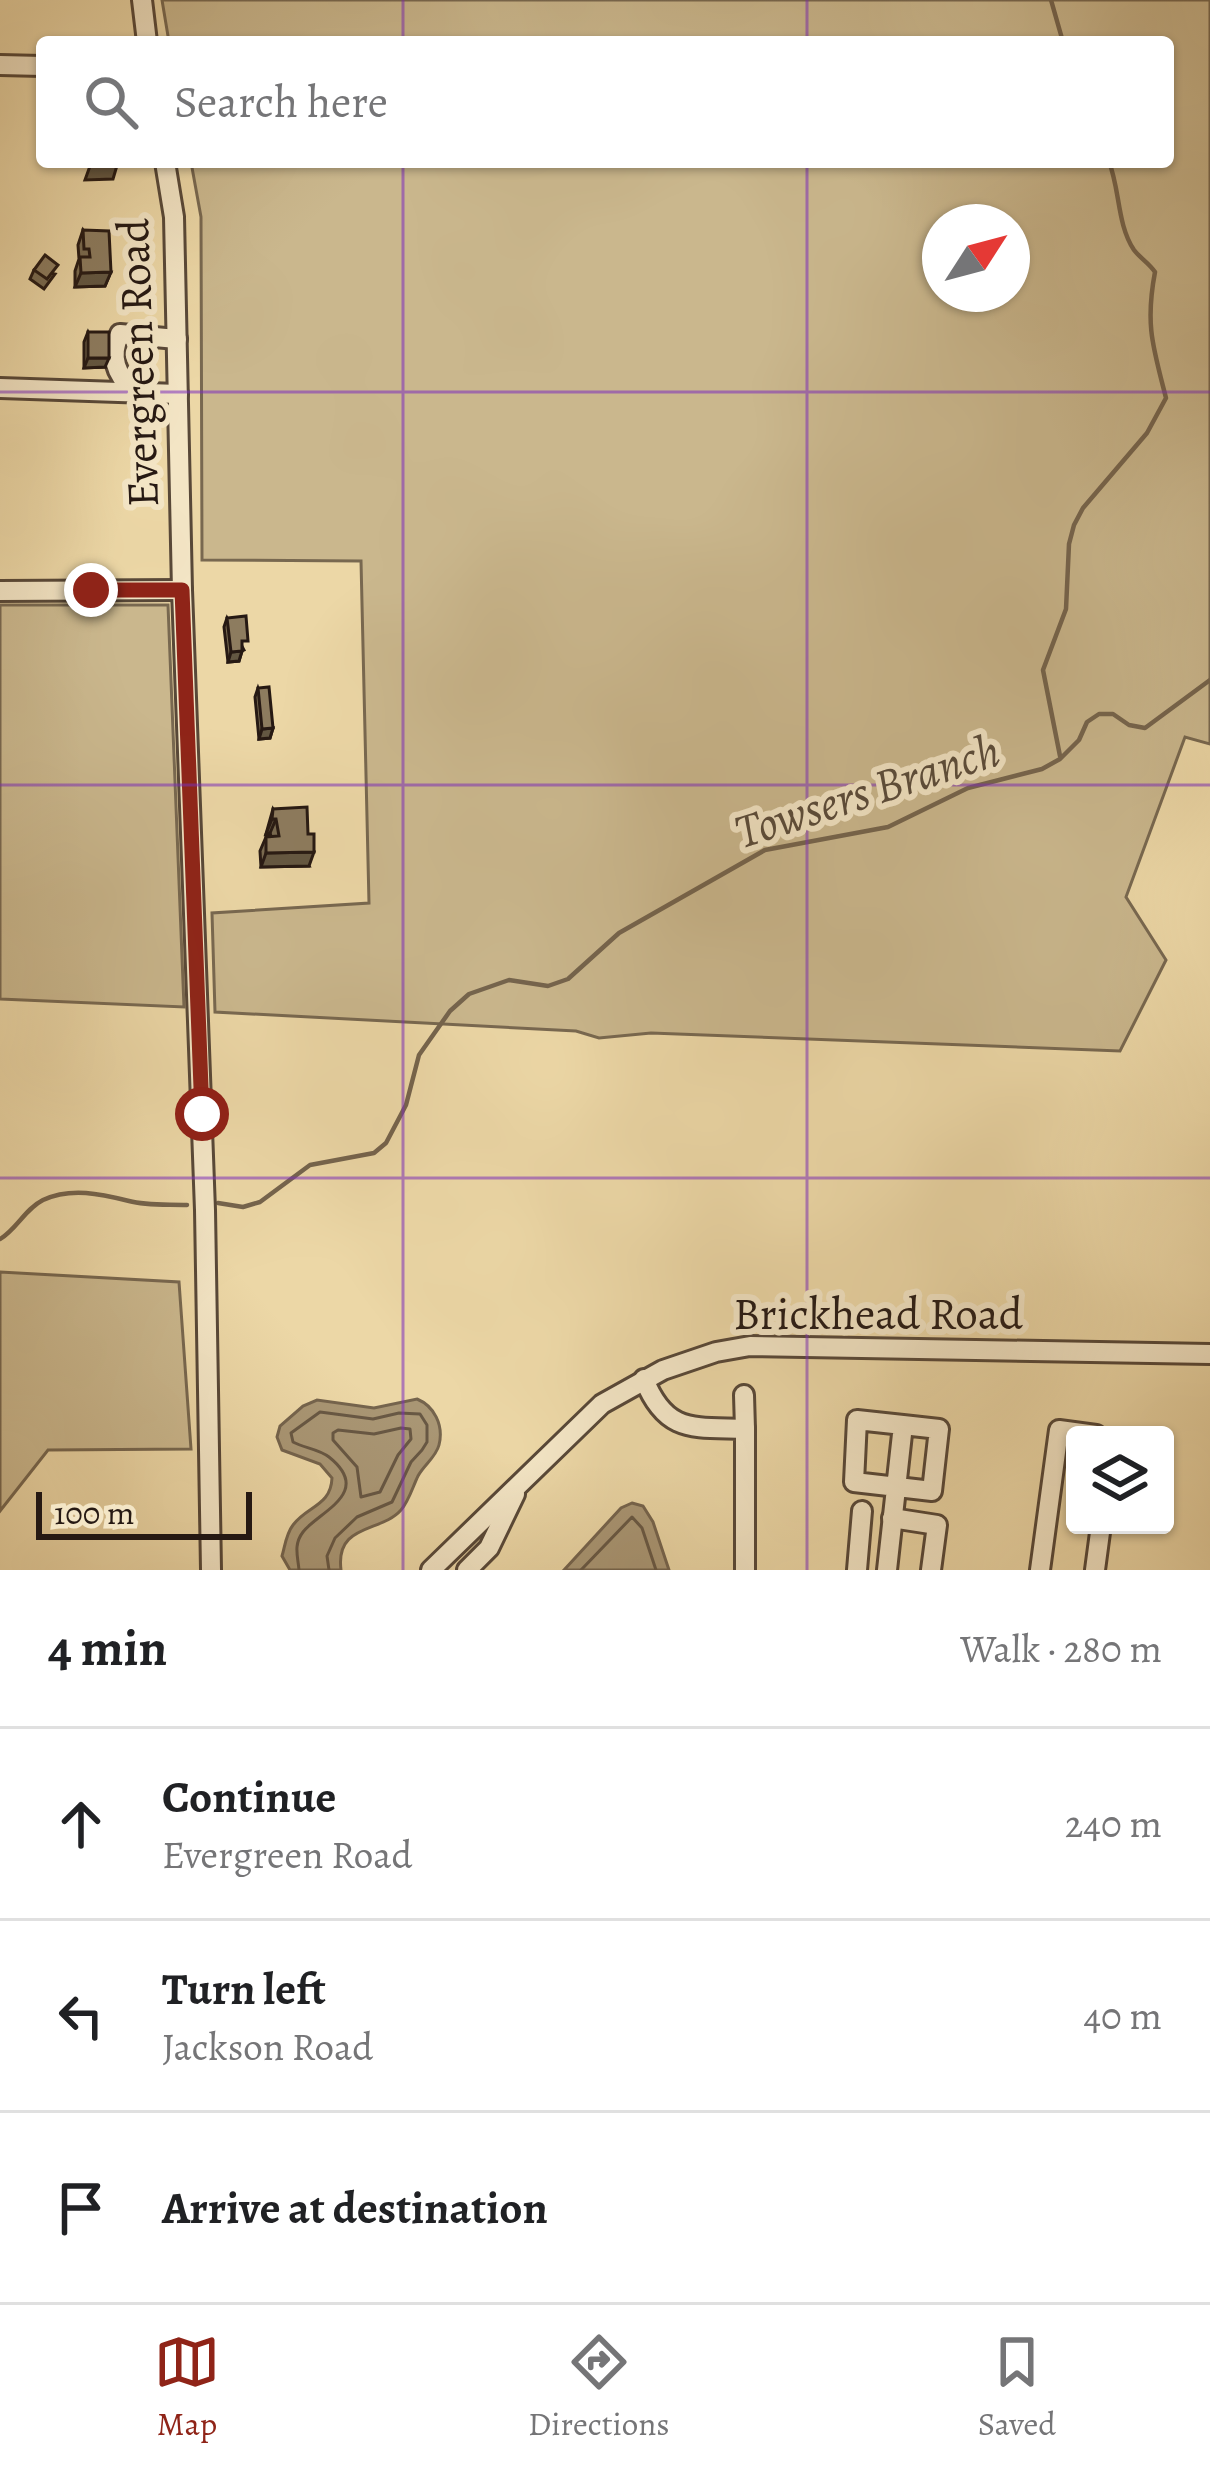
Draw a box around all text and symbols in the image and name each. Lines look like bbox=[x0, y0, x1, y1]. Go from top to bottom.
search box bbox=[36, 36, 1174, 168]
icon: search bbox=[78, 69, 144, 135]
text: Search here bbox=[174, 71, 388, 133]
north arrow bbox=[922, 204, 1030, 312]
street label: Evergreen Road bbox=[102, 217, 174, 508]
route end bbox=[64, 563, 118, 617]
water label: Towsers Branch bbox=[726, 717, 1008, 865]
route start bbox=[175, 1087, 229, 1141]
street label: Brickhead Road bbox=[733, 1283, 1024, 1345]
map controls bbox=[1066, 1426, 1174, 1534]
button: layers bbox=[1066, 1426, 1174, 1534]
scale bar bbox=[36, 1486, 252, 1539]
text: 100 m bbox=[54, 1490, 134, 1535]
text: 4 min bbox=[48, 1613, 167, 1683]
text: Walk · 280 m bbox=[960, 1622, 1162, 1675]
text: Continue bbox=[162, 1766, 336, 1828]
icon: ahead bbox=[48, 1791, 114, 1857]
text: 240 m bbox=[1065, 1797, 1162, 1850]
text: Evergreen Road bbox=[162, 1828, 412, 1881]
text: Turn left bbox=[162, 1958, 326, 2020]
icon: left bbox=[48, 1983, 114, 2049]
text: 40 m bbox=[1083, 1989, 1162, 2042]
text: Jackson Road bbox=[162, 2020, 373, 2073]
icon: arrive bbox=[48, 2175, 114, 2241]
text: Arrive at destination bbox=[162, 2177, 548, 2239]
tab: Map bbox=[154, 2329, 220, 2446]
tab: Directions bbox=[528, 2329, 670, 2446]
tab: Saved bbox=[978, 2329, 1056, 2446]

